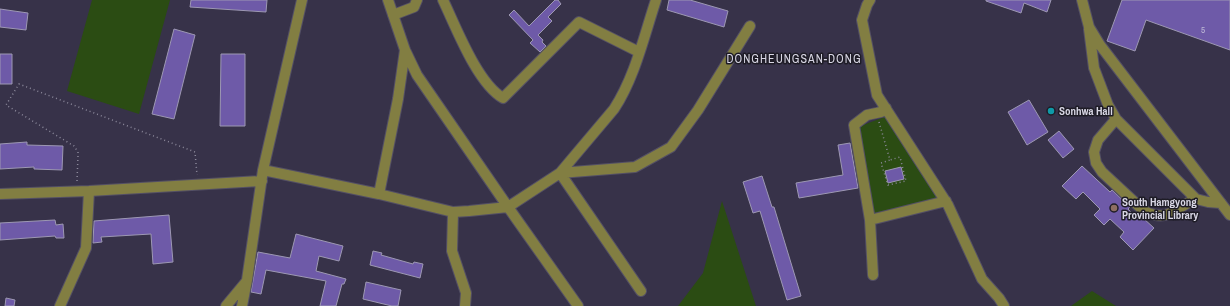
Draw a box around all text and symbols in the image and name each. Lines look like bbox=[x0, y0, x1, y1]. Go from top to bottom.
house number: 5 bbox=[1201, 24, 1205, 36]
district label: DONGHEUNGSAN-DONG bbox=[726, 51, 862, 67]
place label: Sonhwa Hall bbox=[1059, 104, 1113, 118]
marker: Sonhwa Hall bbox=[1046, 106, 1056, 116]
place label: South Hamgyong Provincial Library bbox=[1122, 195, 1198, 222]
marker: South Hamgyong Provincial Library bbox=[1109, 203, 1119, 213]

